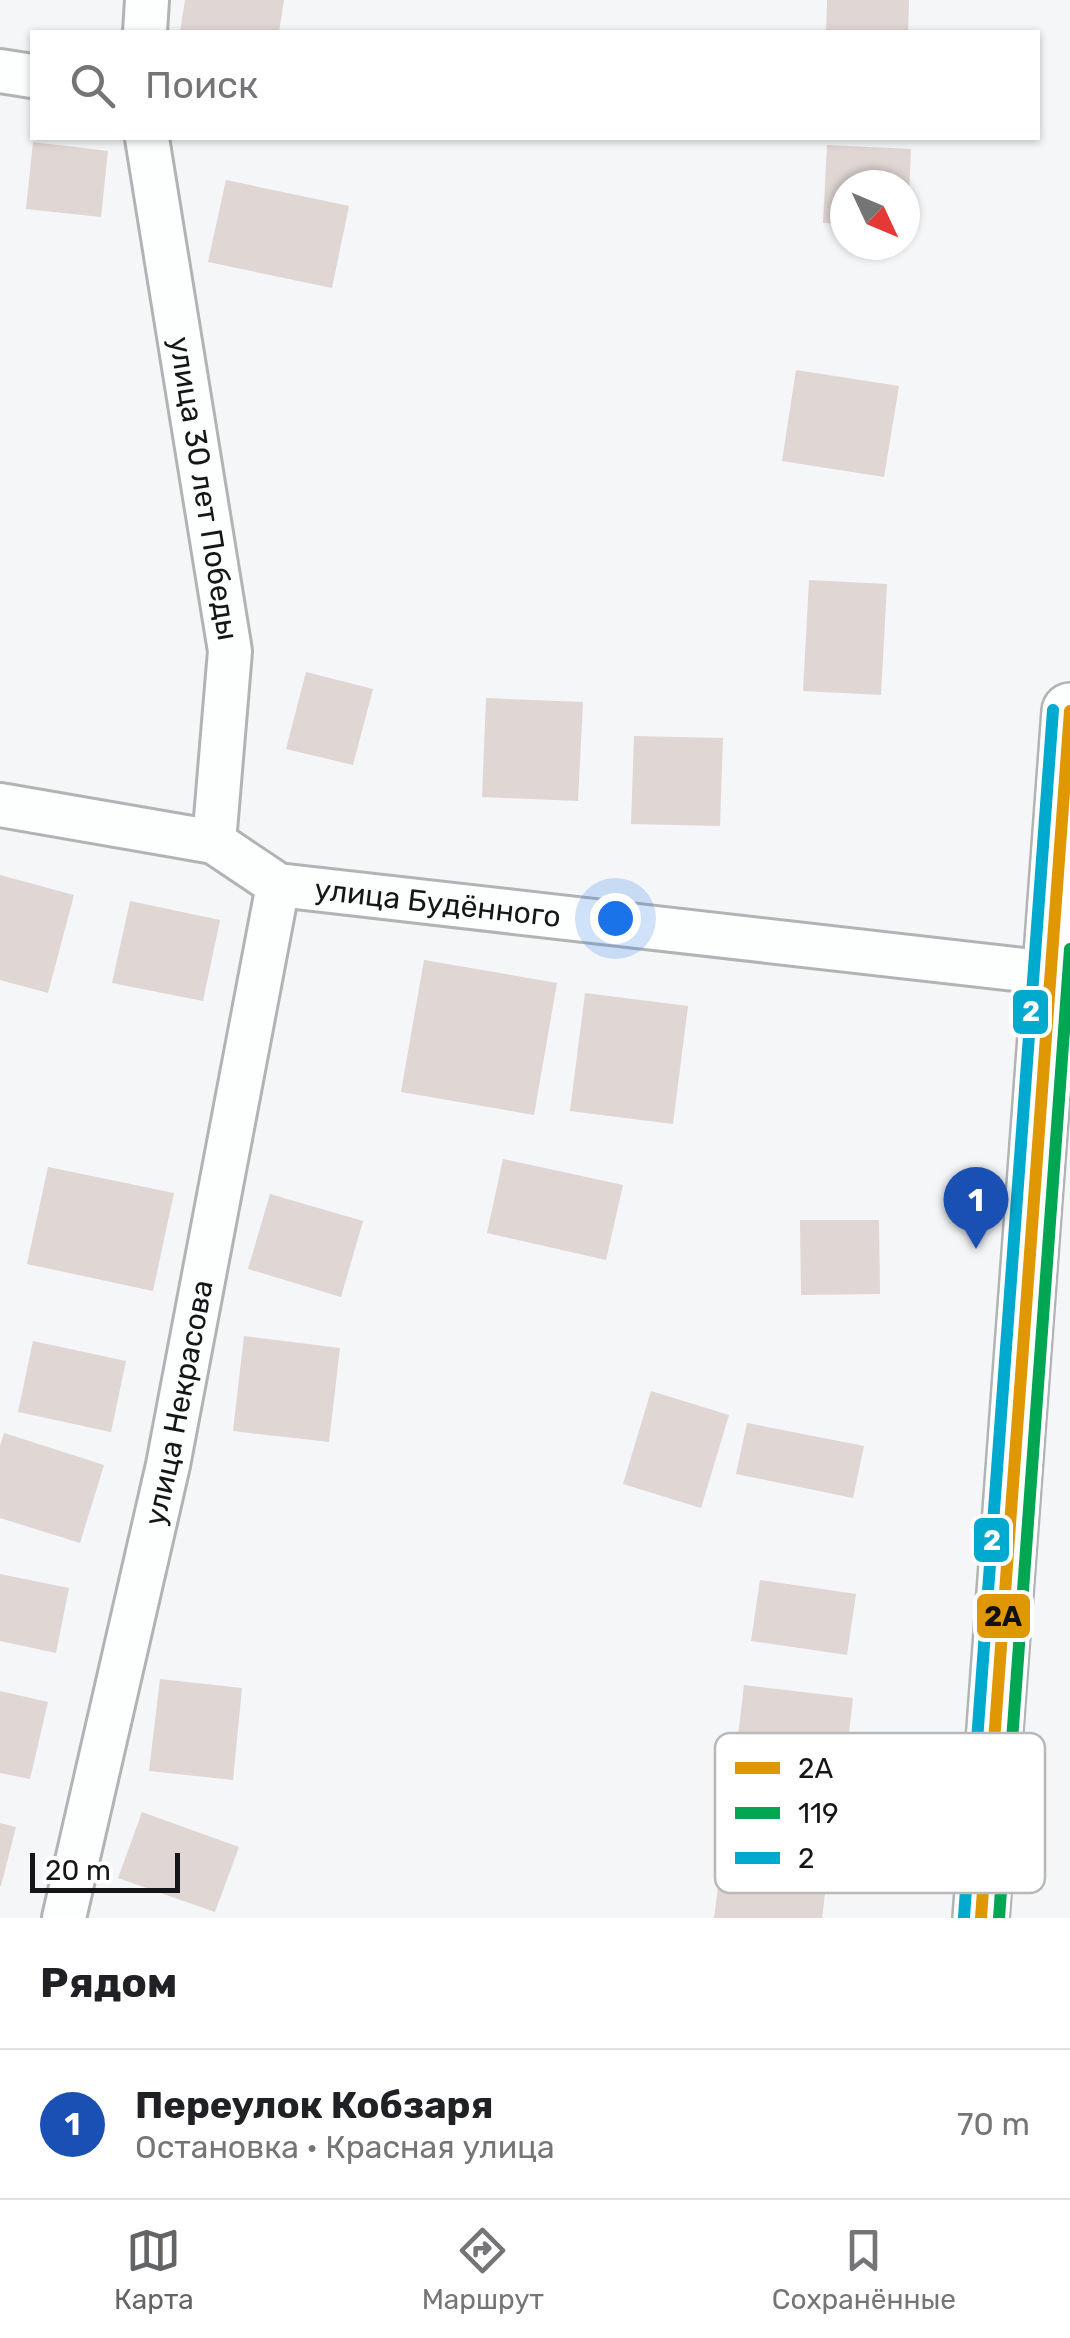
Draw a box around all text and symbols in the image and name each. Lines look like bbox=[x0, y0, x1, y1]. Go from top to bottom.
search box bbox=[30, 30, 1040, 140]
icon: search bbox=[65, 58, 120, 113]
text: Поиск bbox=[145, 62, 258, 108]
north arrow bbox=[830, 170, 920, 260]
street label: улица 30 лет Победы bbox=[161, 334, 246, 643]
street label: улица Будённого bbox=[313, 871, 563, 935]
your location bbox=[590, 893, 641, 944]
line badge: 2 bbox=[1011, 988, 1050, 1036]
text: 2 bbox=[1022, 995, 1040, 1028]
pin: 1 bbox=[944, 1166, 1008, 1249]
street label: улица Некрасова bbox=[137, 1277, 221, 1529]
line badge: 2 bbox=[972, 1516, 1011, 1564]
text: 2 bbox=[983, 1524, 1001, 1557]
line badge: 2А bbox=[975, 1592, 1032, 1640]
text: 2А bbox=[984, 1600, 1022, 1633]
legend bbox=[715, 1733, 1045, 1893]
text: 2А bbox=[798, 1752, 833, 1785]
text: 119 bbox=[798, 1797, 839, 1830]
text: 2 bbox=[798, 1842, 814, 1875]
scale bar bbox=[30, 1848, 180, 1892]
text: 20 m bbox=[45, 1854, 111, 1887]
text: Рядом bbox=[40, 1958, 177, 2008]
text: Переулок Кобзаря bbox=[135, 2082, 493, 2128]
text: 1 bbox=[65, 2105, 80, 2143]
text: 70 m bbox=[957, 2105, 1030, 2143]
text: Остановка · Красная улица bbox=[135, 2128, 555, 2166]
tab: Карта bbox=[114, 2223, 194, 2316]
tab: Маршрут bbox=[422, 2223, 544, 2316]
tab: Сохранённые bbox=[772, 2223, 956, 2316]

